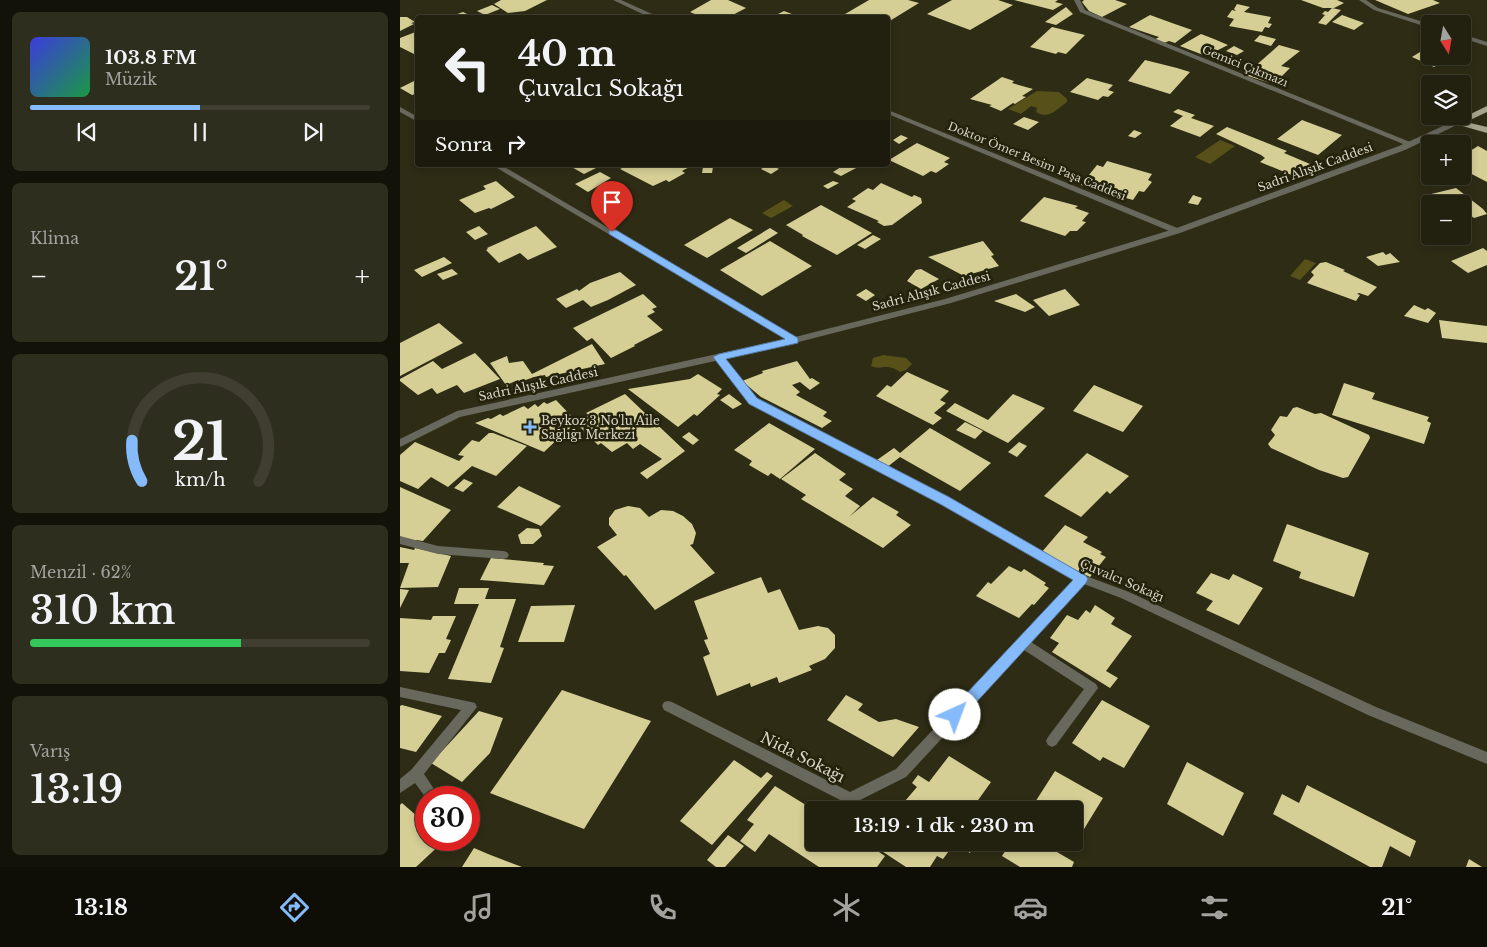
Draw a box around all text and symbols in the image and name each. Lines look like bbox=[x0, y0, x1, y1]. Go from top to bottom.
north arrow bbox=[1421, 15, 1471, 65]
map controls bbox=[1421, 15, 1471, 245]
text: 40 m bbox=[518, 32, 616, 75]
icon: left bbox=[435, 35, 500, 100]
street label: Gemici Çıkmazı bbox=[1200, 42, 1290, 90]
text: 103.8 FM bbox=[105, 46, 197, 69]
text: Müzik bbox=[105, 69, 157, 89]
text: Çuvalcı Sokağı bbox=[518, 75, 684, 102]
button: layers bbox=[1421, 75, 1471, 125]
icon: previous bbox=[73, 118, 101, 146]
icon: pause bbox=[186, 118, 214, 146]
icon: next bbox=[299, 118, 327, 146]
street label: Doktor Ömer Besim Paşa Caddesi bbox=[946, 119, 1128, 203]
icon: right bbox=[502, 130, 530, 158]
text: Sonra bbox=[435, 133, 492, 156]
button: + bbox=[1421, 135, 1471, 185]
street label: Sadri Alışık Caddesi bbox=[1255, 139, 1375, 195]
pin bbox=[591, 181, 633, 232]
icon: arrive bbox=[598, 188, 626, 216]
button: − bbox=[1421, 195, 1471, 245]
text: Klima bbox=[30, 228, 79, 248]
text: 21° bbox=[174, 253, 228, 300]
text: − bbox=[30, 259, 48, 294]
text: + bbox=[355, 259, 370, 294]
street label: Sadri Alışık Caddesi bbox=[870, 268, 992, 314]
street label: Sadri Alışık Caddesi bbox=[477, 364, 599, 404]
text: 21 bbox=[172, 410, 228, 474]
place label: Beykoz 3 No'lu Aile Sağlığı Merkezi bbox=[541, 413, 660, 442]
marker: Beykoz 3 No'lu Aile Sağlığı Merkezi bbox=[523, 420, 537, 434]
text: km/h bbox=[175, 469, 225, 491]
street label: Çuvalcı Sokağı bbox=[1078, 555, 1166, 605]
text: Menzil · 62% bbox=[30, 562, 131, 582]
text: 310 km bbox=[30, 587, 176, 634]
position arrow bbox=[928, 688, 980, 740]
street label: Nida Sokağı bbox=[758, 728, 848, 786]
text: Varış bbox=[30, 741, 70, 761]
text: 13:19 bbox=[30, 766, 123, 813]
speed limit sign: 30 bbox=[415, 786, 480, 851]
text: 13:19 · 1 dk · 230 m bbox=[853, 814, 1035, 837]
icon: directions bbox=[277, 890, 312, 925]
icon: music bbox=[461, 890, 496, 925]
icon: phone bbox=[645, 890, 680, 925]
icon: climate bbox=[829, 890, 864, 925]
icon: car bbox=[1013, 890, 1048, 925]
icon: filters bbox=[1197, 890, 1232, 925]
text: 13:18 bbox=[75, 894, 128, 921]
text: 21° bbox=[1381, 894, 1412, 921]

